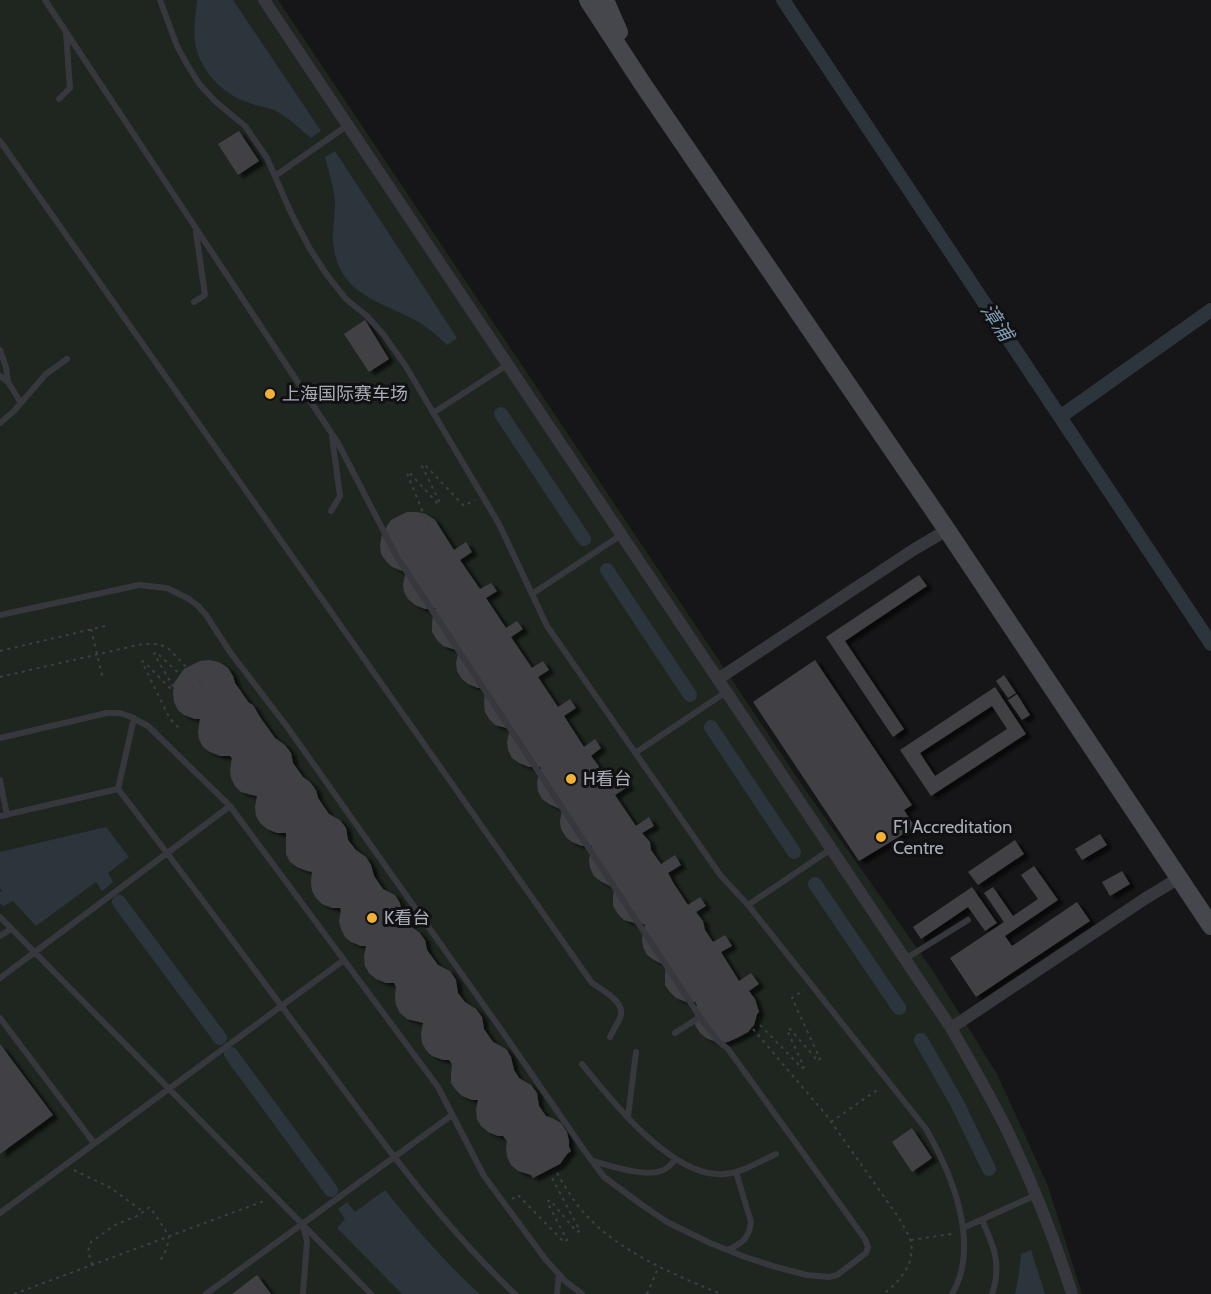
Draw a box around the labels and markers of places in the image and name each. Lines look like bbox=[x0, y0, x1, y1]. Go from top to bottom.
place label: 上海国际赛车场 bbox=[282, 383, 408, 405]
marker: 上海国际赛车场 bbox=[263, 387, 277, 401]
place label: H看台 bbox=[583, 768, 632, 790]
marker: H看台 bbox=[564, 772, 578, 786]
place label: F1 Accreditation Centre bbox=[893, 816, 1012, 859]
marker: F1 Accreditation Centre bbox=[874, 830, 888, 844]
place label: K看台 bbox=[384, 907, 430, 929]
marker: K看台 bbox=[365, 911, 379, 925]

